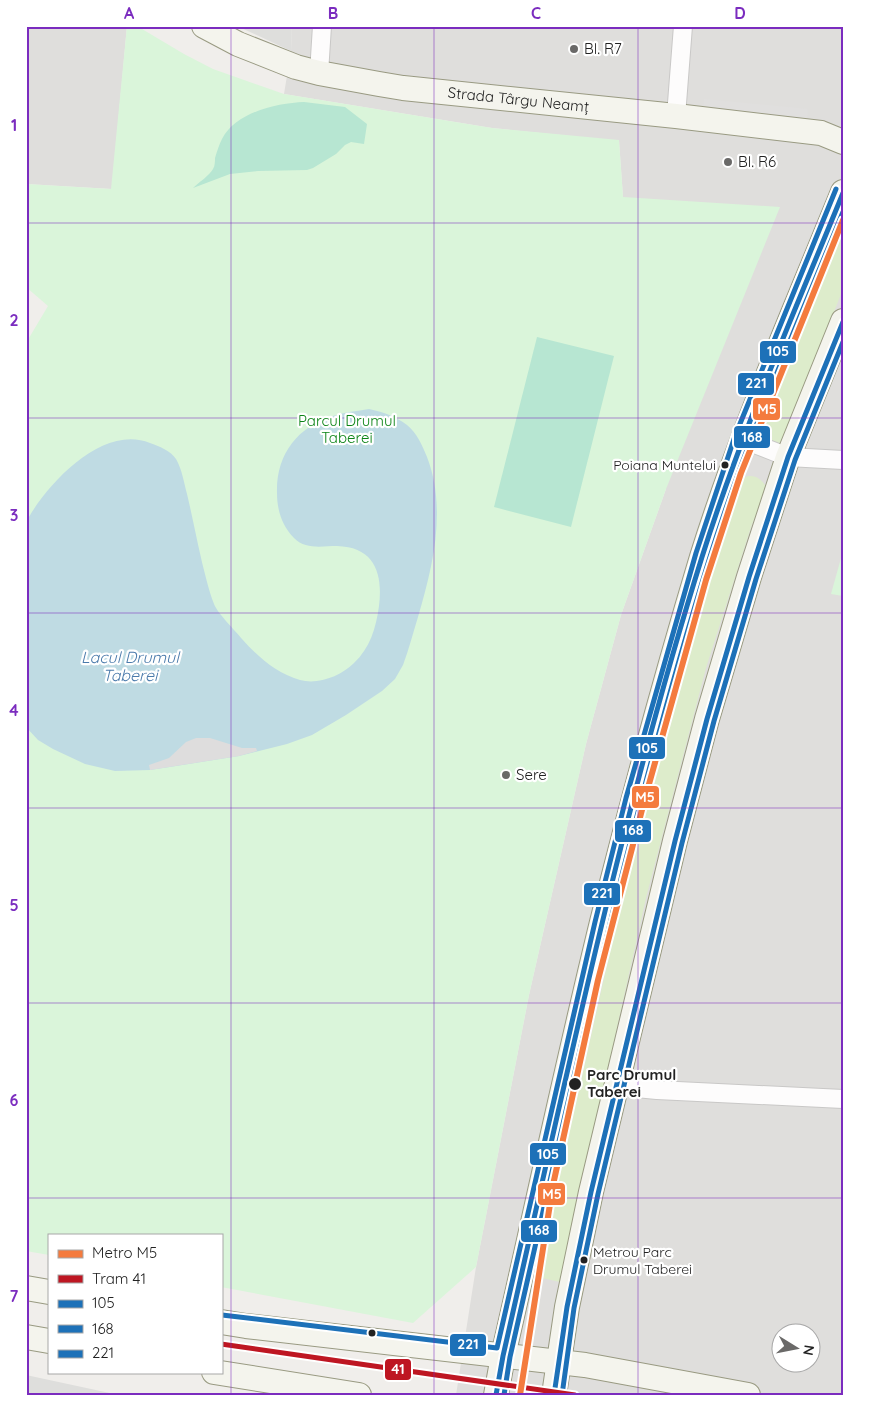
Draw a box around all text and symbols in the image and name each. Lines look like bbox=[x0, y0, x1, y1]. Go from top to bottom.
text: A bbox=[124, 3, 135, 23]
text: B bbox=[328, 3, 338, 23]
text: C bbox=[531, 3, 541, 23]
text: D bbox=[734, 3, 746, 23]
place label: Bl. R7 bbox=[584, 39, 622, 58]
marker: Bl. R7 bbox=[568, 43, 580, 55]
street label: Strada Târgu Neamț bbox=[447, 83, 590, 116]
text: 1 bbox=[11, 115, 17, 135]
place label: Bl. R6 bbox=[738, 152, 776, 171]
marker: Bl. R6 bbox=[722, 156, 734, 168]
text: 2 bbox=[9, 310, 19, 330]
line badge: 105 bbox=[759, 340, 797, 364]
text: 105 bbox=[767, 342, 789, 360]
line badge: 221 bbox=[737, 372, 775, 396]
text: 221 bbox=[745, 374, 767, 392]
line badge: M5 bbox=[752, 397, 781, 421]
text: M5 bbox=[757, 400, 777, 418]
park label: Parcul Drumul Taberei bbox=[298, 411, 396, 447]
line badge: 168 bbox=[733, 425, 771, 449]
text: 168 bbox=[742, 428, 763, 446]
place label: Poiana Muntelui bbox=[613, 456, 716, 474]
marker: Poiana Muntelui bbox=[720, 460, 730, 470]
text: 3 bbox=[10, 505, 18, 525]
water label: Lacul Drumul Taberei bbox=[81, 647, 181, 685]
text: 4 bbox=[9, 700, 19, 720]
line badge: 105 bbox=[628, 736, 666, 760]
text: 105 bbox=[636, 739, 658, 757]
place label: Sere bbox=[516, 765, 547, 784]
marker: Sere bbox=[500, 769, 512, 781]
line badge: M5 bbox=[631, 785, 660, 809]
text: M5 bbox=[635, 788, 655, 806]
line badge: 168 bbox=[614, 819, 652, 843]
text: 168 bbox=[623, 821, 644, 839]
line badge: 221 bbox=[583, 882, 621, 906]
text: 221 bbox=[591, 884, 613, 902]
text: 5 bbox=[9, 895, 19, 915]
place label: Parc Drumul Taberei bbox=[587, 1065, 676, 1101]
marker: Parc Drumul Taberei bbox=[567, 1076, 583, 1092]
text: 6 bbox=[10, 1090, 19, 1110]
line badge: 105 bbox=[529, 1142, 567, 1166]
text: 105 bbox=[537, 1145, 559, 1163]
line badge: M5 bbox=[537, 1182, 566, 1206]
text: M5 bbox=[542, 1185, 562, 1203]
line badge: 168 bbox=[520, 1219, 558, 1243]
text: 168 bbox=[529, 1221, 550, 1239]
legend bbox=[48, 1234, 222, 1374]
text: Metro M5 bbox=[92, 1243, 157, 1262]
place label: Metrou Parc Drumul Taberei bbox=[593, 1243, 692, 1278]
marker: Metrou Parc Drumul Taberei bbox=[579, 1255, 589, 1265]
text: Tram 41 bbox=[92, 1269, 146, 1288]
text: 7 bbox=[10, 1286, 19, 1306]
text: 105 bbox=[92, 1293, 115, 1312]
text: 168 bbox=[92, 1319, 114, 1338]
north arrow bbox=[772, 1324, 822, 1374]
unlabelled marker bbox=[367, 1328, 377, 1338]
line badge: 221 bbox=[449, 1333, 487, 1357]
text: 221 bbox=[457, 1335, 479, 1353]
text: 221 bbox=[92, 1343, 114, 1362]
text: N bbox=[799, 1344, 819, 1357]
line badge: 41 bbox=[384, 1358, 412, 1381]
text: 41 bbox=[391, 1360, 405, 1378]

